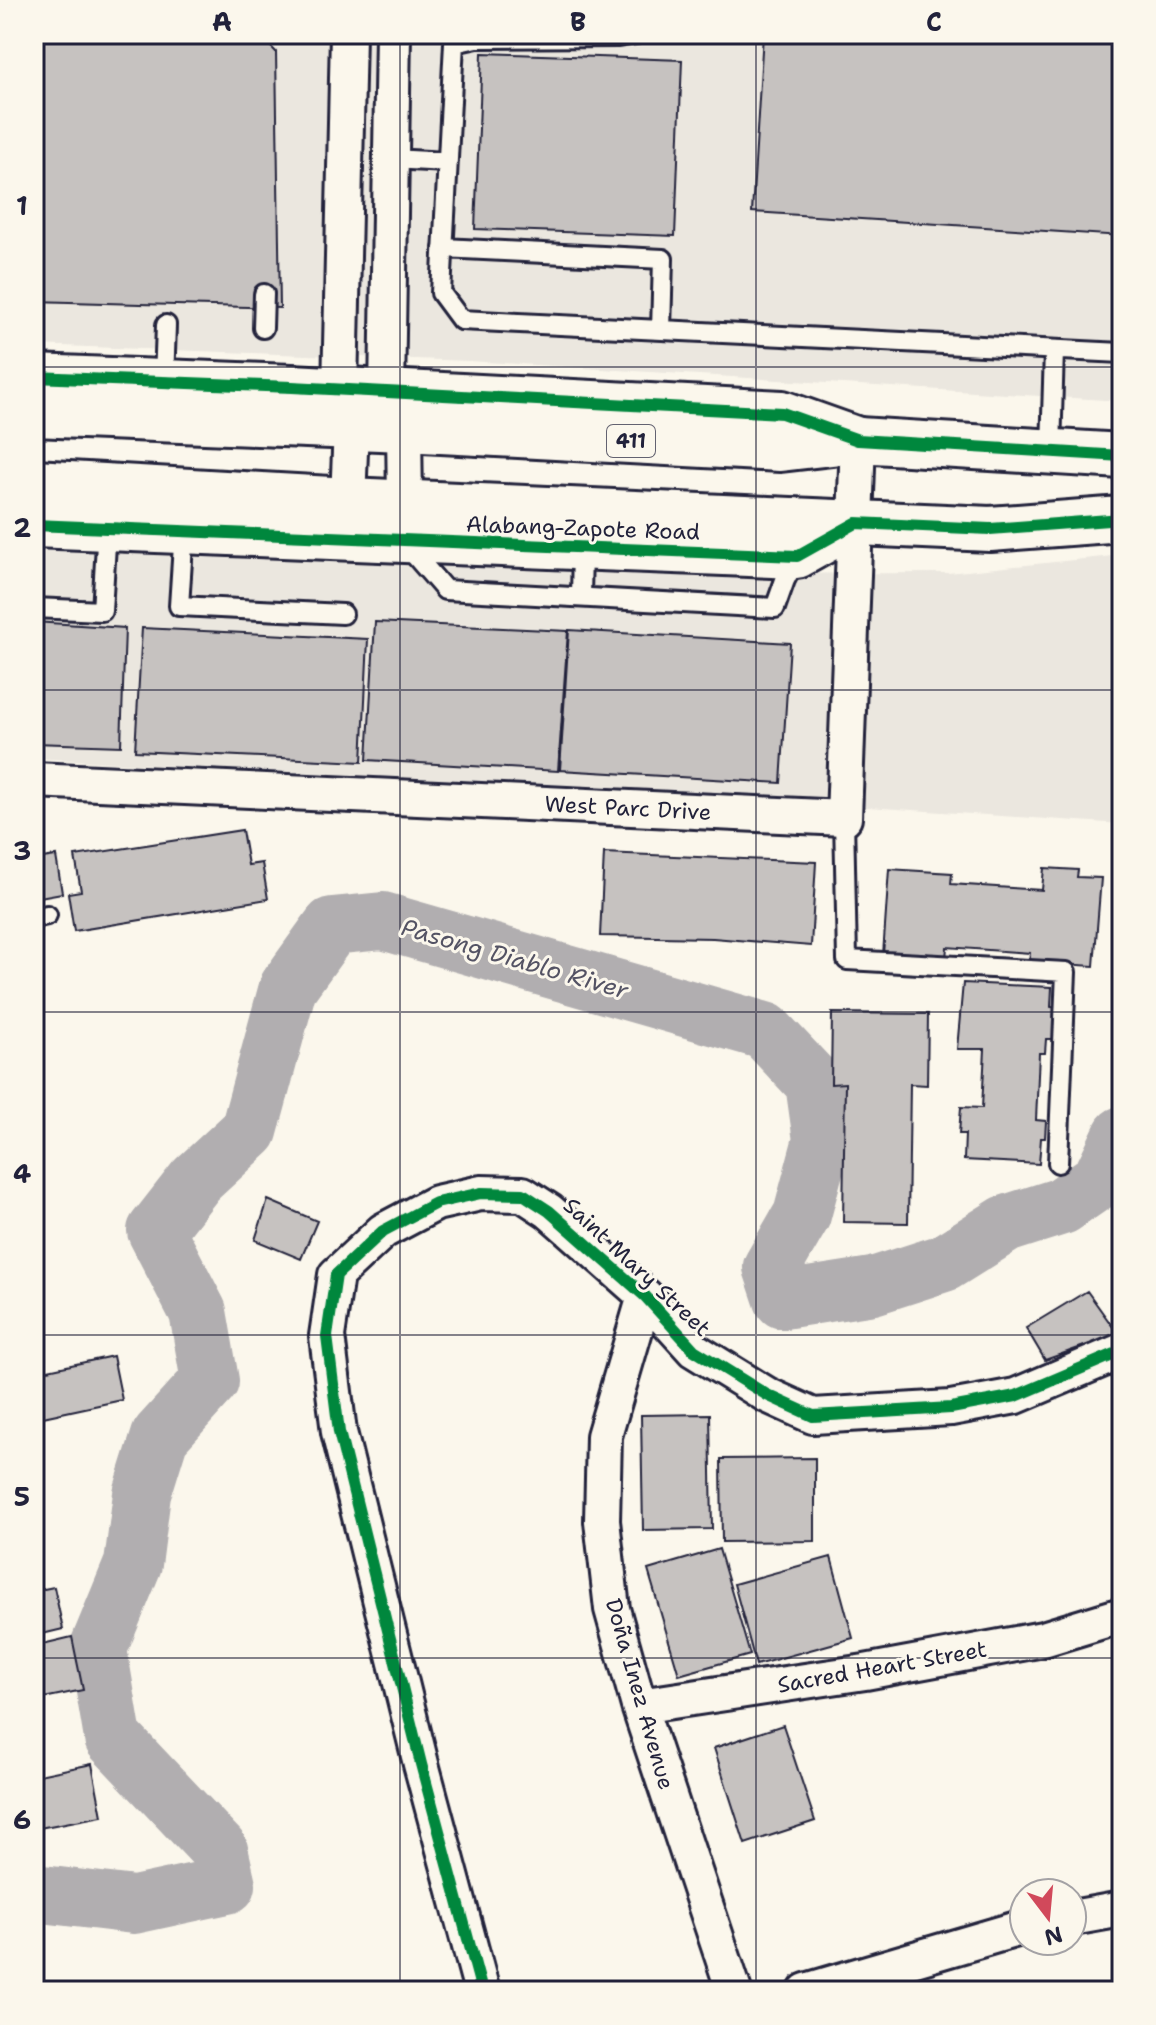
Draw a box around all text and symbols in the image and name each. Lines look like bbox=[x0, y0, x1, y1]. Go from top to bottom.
text: A bbox=[212, 4, 232, 39]
text: B bbox=[570, 4, 586, 39]
text: C bbox=[926, 4, 942, 39]
text: 1 bbox=[16, 188, 28, 223]
road number: 411 bbox=[607, 425, 655, 457]
street label: Alabang-Zapote Road bbox=[466, 509, 700, 547]
text: 2 bbox=[13, 510, 31, 545]
street label: West Parc Drive bbox=[544, 789, 712, 827]
text: 3 bbox=[13, 833, 31, 868]
water label: Pasong Diablo River bbox=[398, 911, 633, 1007]
text: 4 bbox=[13, 1156, 31, 1191]
street label: Saint Mary Street bbox=[557, 1191, 717, 1343]
text: 5 bbox=[14, 1479, 30, 1514]
street label: Doña Inez Avenue bbox=[599, 1595, 681, 1793]
street label: Sacred Heart Street bbox=[775, 1634, 989, 1700]
text: 6 bbox=[13, 1802, 31, 1837]
north arrow bbox=[1008, 1877, 1088, 1957]
text: N bbox=[1041, 1919, 1066, 1952]

